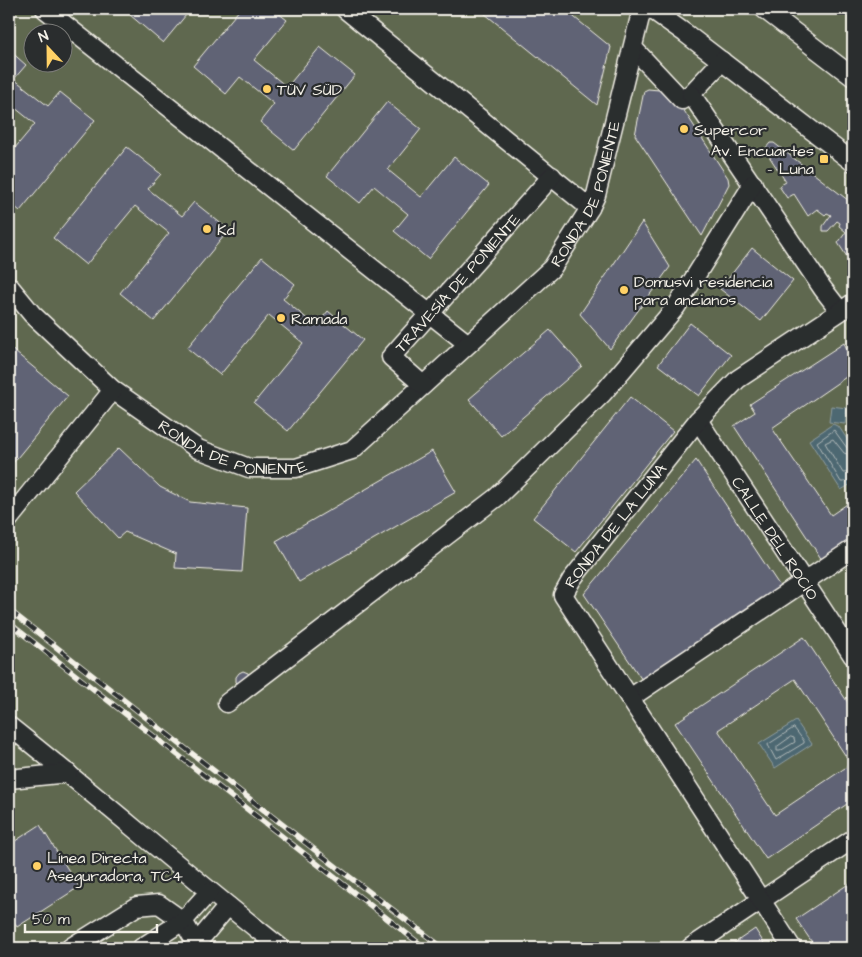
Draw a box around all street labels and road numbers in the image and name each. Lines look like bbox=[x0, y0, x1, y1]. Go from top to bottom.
street label: RONDA DE PONIENTE bbox=[546, 118, 626, 271]
street label: TRAVESÍA DE PONIENTE bbox=[390, 209, 526, 358]
street label: RONDA DE PONIENTE bbox=[154, 415, 310, 480]
street label: RONDA DE LA LUNA bbox=[559, 459, 672, 592]
street label: CALLE DEL ROCÍO bbox=[726, 472, 823, 605]

